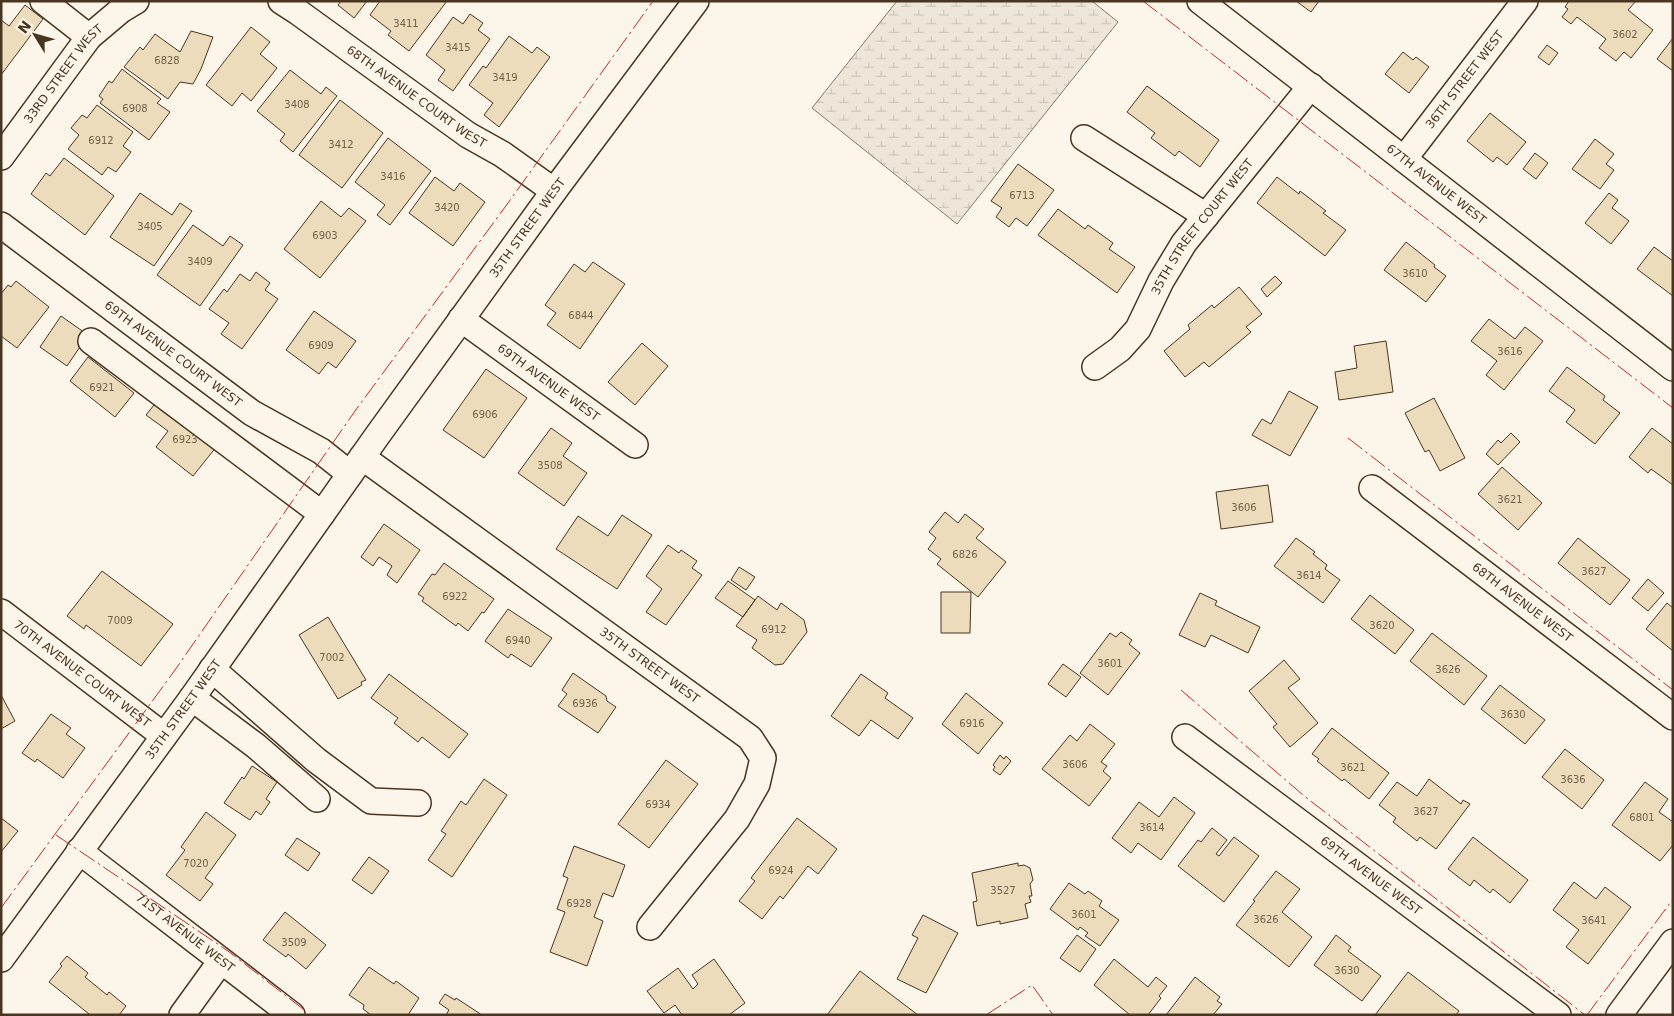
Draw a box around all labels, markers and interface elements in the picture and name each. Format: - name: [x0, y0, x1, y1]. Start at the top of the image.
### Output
- north arrow: [10, 10, 60, 60]
- text: N: [15, 18, 35, 37]
- house number: 3411: [393, 18, 419, 29]
- street label: 33RD STREET WEST: [21, 21, 106, 126]
- street label: 36TH STREET WEST: [1423, 27, 1507, 131]
- house number: 3602: [1612, 29, 1638, 40]
- house number: 3415: [445, 42, 471, 53]
- street label: 68TH AVENUE COURT WEST: [344, 43, 489, 151]
- house number: 6828: [154, 55, 180, 66]
- house number: 3419: [492, 72, 518, 83]
- house number: 3408: [284, 99, 310, 110]
- house number: 6908: [122, 103, 148, 114]
- house number: 6912: [88, 135, 114, 146]
- house number: 3412: [328, 139, 354, 150]
- street label: 67TH AVENUE WEST: [1384, 141, 1489, 228]
- street label: 35TH STREET COURT WEST: [1148, 156, 1257, 297]
- house number: 3416: [380, 171, 406, 182]
- street label: 35TH STREET WEST: [487, 175, 569, 280]
- house number: 6713: [1009, 190, 1035, 201]
- house number: 3420: [434, 202, 460, 213]
- house number: 3405: [137, 221, 163, 232]
- house number: 6903: [312, 230, 338, 241]
- house number: 3409: [187, 256, 213, 267]
- house number: 3610: [1402, 268, 1428, 279]
- street label: 69TH AVENUE COURT WEST: [102, 298, 245, 410]
- house number: 6844: [568, 310, 594, 321]
- house number: 6909: [308, 340, 334, 351]
- street label: 69TH AVENUE WEST: [495, 341, 603, 424]
- house number: 3616: [1497, 346, 1523, 357]
- house number: 6921: [89, 382, 115, 393]
- house number: 6906: [472, 409, 498, 420]
- house number: 6923: [172, 434, 198, 445]
- house number: 3508: [537, 460, 563, 471]
- house number: 3621: [1497, 494, 1523, 505]
- house number: 3606: [1231, 502, 1257, 513]
- house number: 6826: [952, 549, 978, 560]
- street label: 68TH AVENUE WEST: [1469, 560, 1576, 645]
- house number: 3627: [1581, 566, 1607, 577]
- house number: 3614: [1296, 570, 1322, 581]
- house number: 6922: [442, 591, 468, 602]
- house number: 7009: [107, 615, 133, 626]
- street label: 70TH AVENUE COURT WEST: [11, 617, 154, 730]
- house number: 3620: [1369, 620, 1395, 631]
- street label: 35TH STREET WEST: [597, 624, 703, 706]
- house number: 6912: [761, 624, 787, 635]
- house number: 6940: [505, 635, 531, 646]
- house number: 7002: [319, 652, 345, 663]
- street label: 35TH STREET WEST: [143, 656, 224, 762]
- house number: 3601: [1097, 658, 1123, 669]
- house number: 3626: [1435, 664, 1461, 675]
- house number: 6936: [572, 698, 598, 709]
- house number: 3630: [1500, 709, 1526, 720]
- house number: 6916: [959, 718, 985, 729]
- house number: 3606: [1062, 759, 1088, 770]
- house number: 3621: [1340, 762, 1366, 773]
- house number: 3636: [1560, 774, 1586, 785]
- house number: 6934: [645, 799, 671, 810]
- house number: 3627: [1413, 806, 1439, 817]
- house number: 6801: [1629, 812, 1655, 823]
- house number: 3614: [1139, 822, 1165, 833]
- street label: 69TH AVENUE WEST: [1318, 833, 1425, 918]
- house number: 7020: [183, 858, 209, 869]
- house number: 6924: [768, 865, 794, 876]
- house number: 3527: [990, 885, 1016, 896]
- street label: 71ST AVENUE WEST: [133, 890, 238, 976]
- house number: 6928: [566, 898, 592, 909]
- house number: 3601: [1071, 909, 1097, 920]
- house number: 3626: [1253, 914, 1279, 925]
- house number: 3641: [1581, 915, 1607, 926]
- house number: 3509: [281, 937, 307, 948]
- house number: 3630: [1334, 965, 1360, 976]

